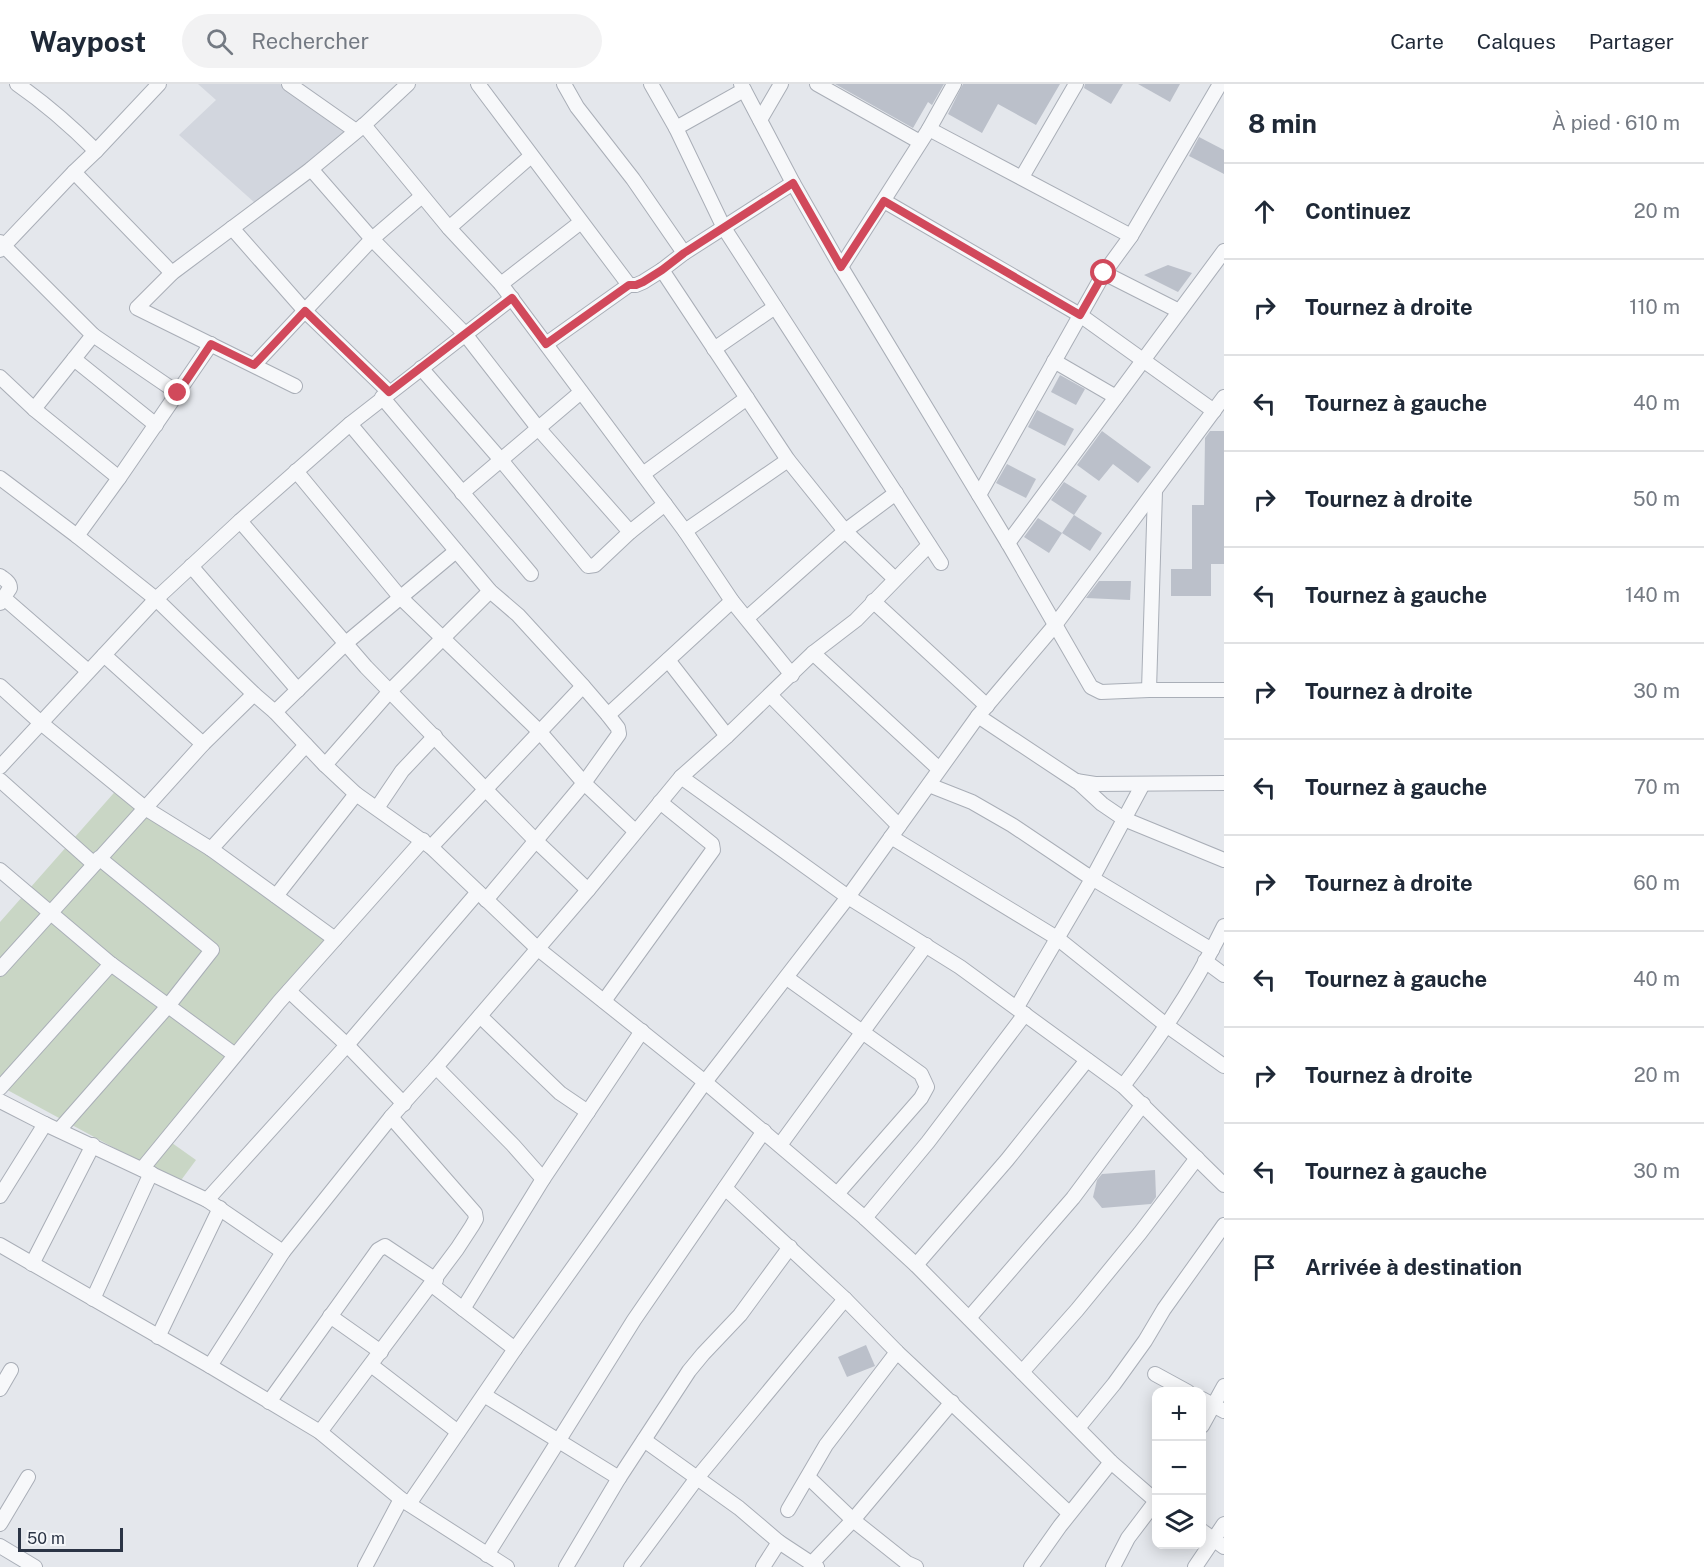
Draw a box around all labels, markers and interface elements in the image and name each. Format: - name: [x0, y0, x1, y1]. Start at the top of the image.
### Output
- search box: [182, 14, 602, 68]
- text: Waypost: [30, 25, 146, 58]
- icon: search: [203, 25, 236, 58]
- text: Rechercher: [251, 28, 369, 54]
- text: Carte: [1390, 29, 1444, 54]
- text: Calques: [1477, 29, 1556, 54]
- text: Partager: [1589, 29, 1674, 54]
- text: 8 min: [1248, 108, 1317, 139]
- text: À pied · 610 m: [1552, 111, 1680, 135]
- icon: ahead: [1248, 195, 1281, 228]
- text: Continuez: [1305, 198, 1411, 224]
- text: 20 m: [1634, 199, 1680, 223]
- route start: [1090, 259, 1116, 285]
- icon: right: [1248, 291, 1281, 324]
- text: Tournez à droite: [1305, 294, 1473, 320]
- text: 110 m: [1629, 295, 1680, 319]
- route end: [164, 379, 190, 405]
- icon: left: [1248, 387, 1281, 420]
- text: Tournez à gauche: [1305, 390, 1487, 416]
- text: 40 m: [1633, 391, 1680, 415]
- icon: right: [1248, 483, 1281, 516]
- text: Tournez à droite: [1305, 486, 1473, 512]
- text: 50 m: [1633, 487, 1680, 511]
- icon: left: [1248, 579, 1281, 612]
- text: Tournez à gauche: [1305, 582, 1487, 608]
- text: 140 m: [1625, 583, 1680, 607]
- icon: right: [1248, 675, 1281, 708]
- text: Tournez à droite: [1305, 678, 1473, 704]
- text: 30 m: [1633, 679, 1680, 703]
- icon: left: [1248, 771, 1281, 804]
- text: Tournez à gauche: [1305, 774, 1487, 800]
- text: 70 m: [1634, 775, 1680, 799]
- icon: right: [1248, 867, 1281, 900]
- text: Tournez à droite: [1305, 870, 1473, 896]
- text: 60 m: [1633, 871, 1680, 895]
- icon: left: [1248, 963, 1281, 996]
- text: Tournez à gauche: [1305, 966, 1487, 992]
- text: 40 m: [1633, 967, 1680, 991]
- icon: right: [1248, 1059, 1281, 1092]
- text: Tournez à droite: [1305, 1062, 1473, 1088]
- text: 20 m: [1634, 1063, 1680, 1087]
- icon: left: [1248, 1155, 1281, 1188]
- text: Tournez à gauche: [1305, 1158, 1487, 1184]
- text: 30 m: [1633, 1159, 1680, 1183]
- icon: arrive: [1248, 1251, 1281, 1284]
- text: Arrivée à destination: [1305, 1254, 1522, 1280]
- map controls: [1152, 1387, 1206, 1549]
- button: +: [1152, 1387, 1206, 1441]
- button: −: [1152, 1441, 1206, 1495]
- button: layers: [1152, 1495, 1206, 1549]
- scale bar: [18, 1525, 123, 1552]
- text: 50 m: [27, 1529, 65, 1548]

